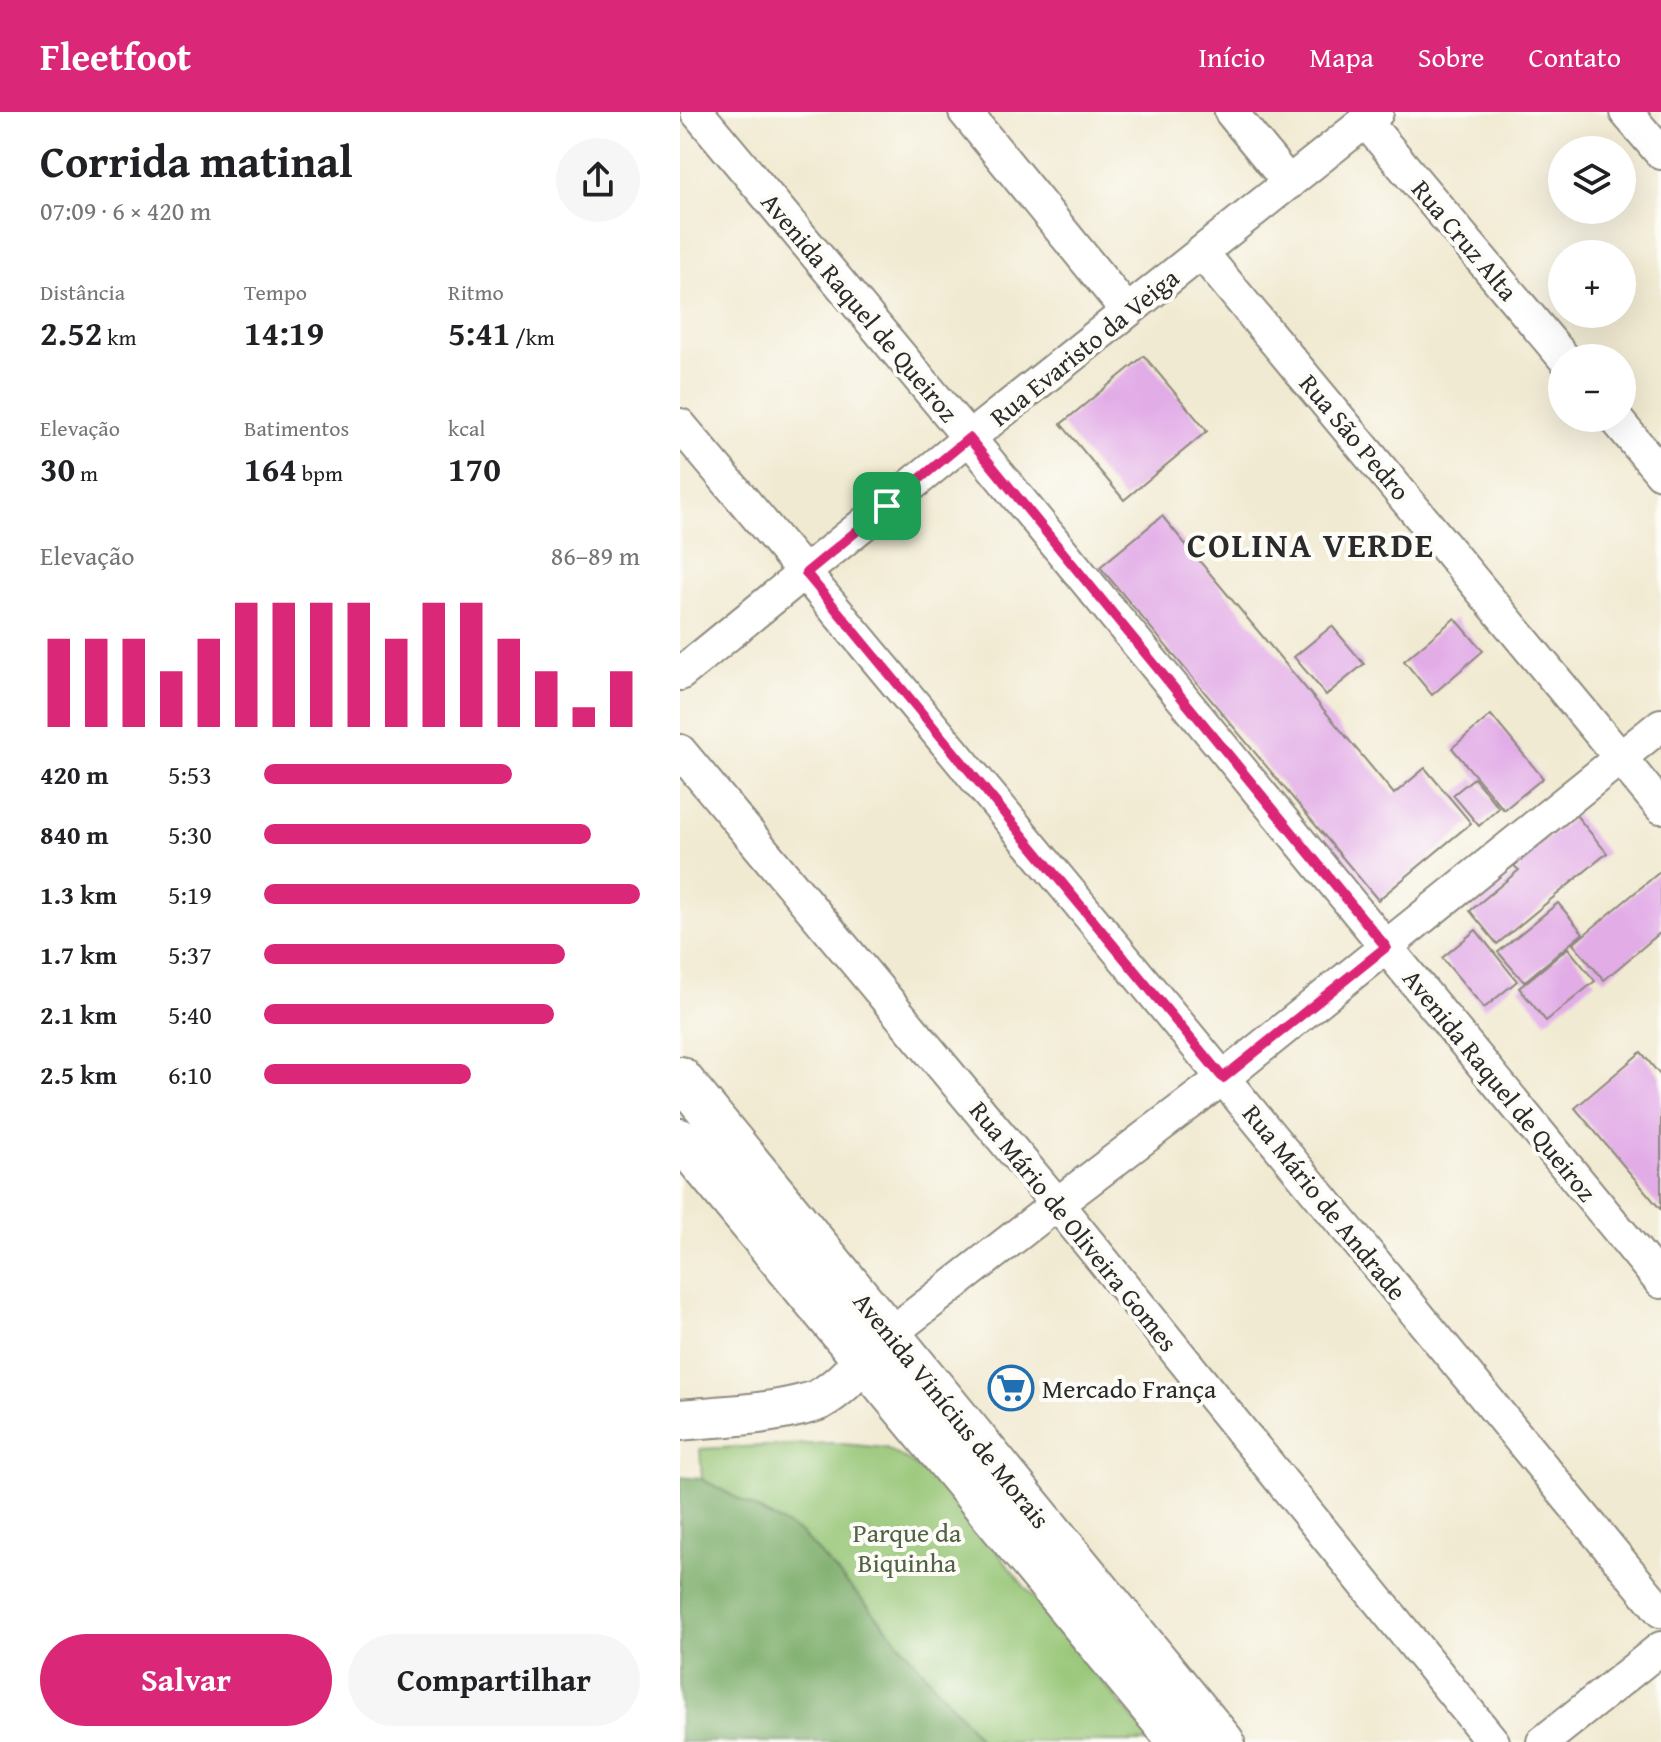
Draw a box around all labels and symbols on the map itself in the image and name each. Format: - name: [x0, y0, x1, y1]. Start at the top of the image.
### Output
- street label: Rua Cruz Alta: [1403, 171, 1528, 310]
- street label: Avenida Raquel de Queiroz: [752, 184, 968, 430]
- street label: Rua Evaristo da Veiga: [981, 258, 1188, 436]
- street label: Rua São Pedro: [1290, 365, 1420, 509]
- pin: [853, 472, 921, 540]
- district label: COLINA VERDE: [1187, 520, 1435, 569]
- street label: Avenida Raquel de Queiroz: [1394, 960, 1606, 1210]
- street label: Rua Mário de Oliveira Gomes: [961, 1092, 1187, 1360]
- street label: Rua Mário de Andrade: [1234, 1095, 1416, 1309]
- street label: Avenida Vinícius de Morais: [844, 1283, 1060, 1537]
- supermarket icon: Mercado França: [987, 1364, 1035, 1412]
- place label: Mercado França: [1042, 1369, 1217, 1408]
- park label: Parque da Biquinha: [853, 1513, 962, 1582]

